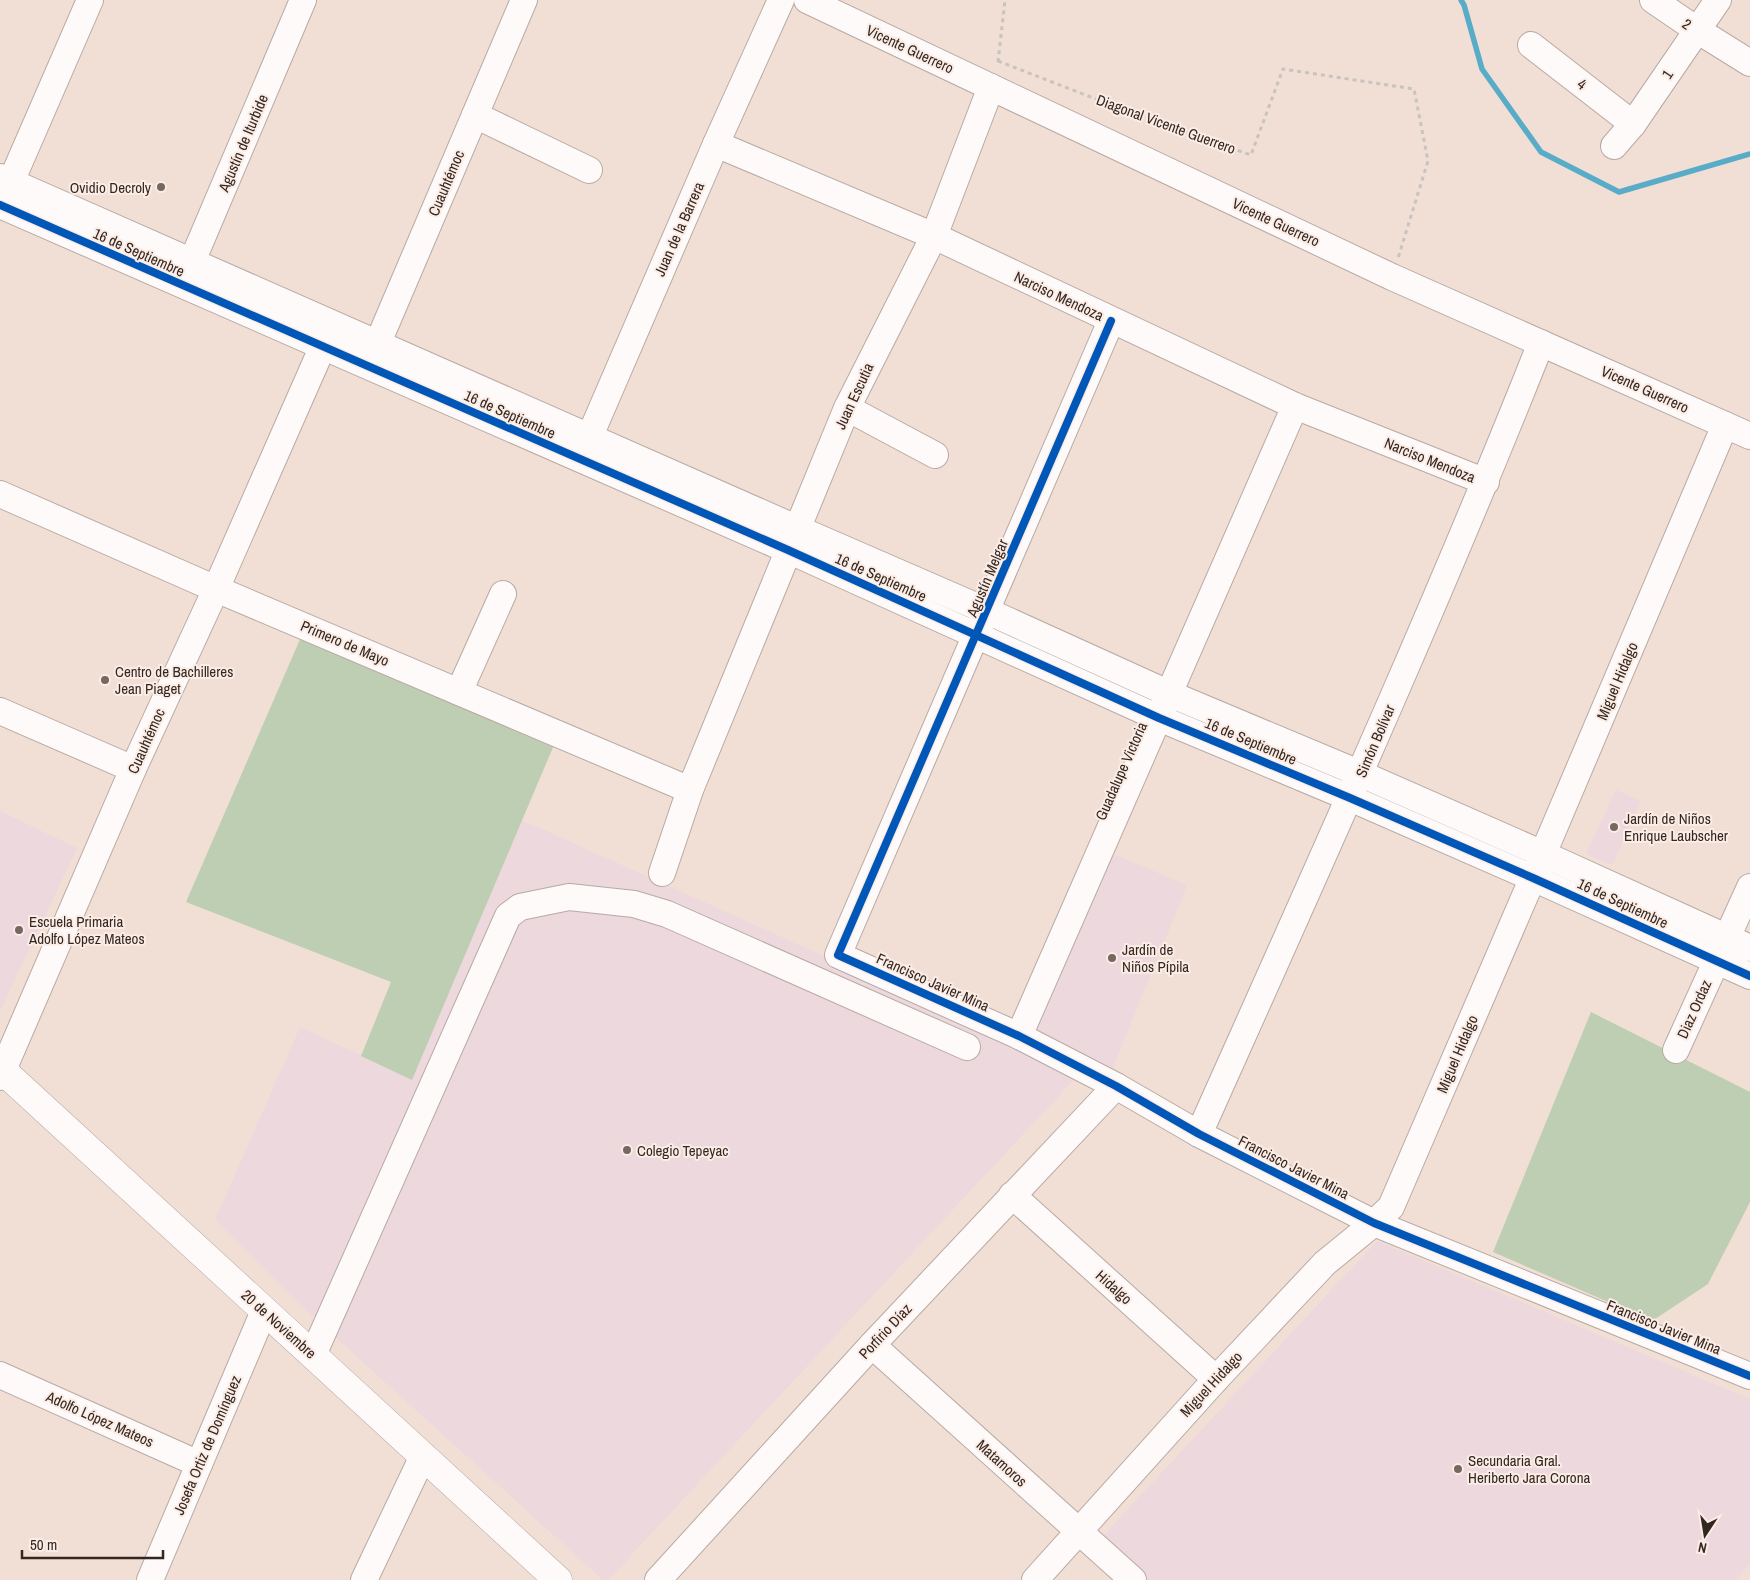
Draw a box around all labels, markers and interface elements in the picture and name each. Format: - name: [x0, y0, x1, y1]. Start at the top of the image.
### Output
- street label: 2: [1678, 13, 1696, 35]
- street label: Vicente Guerrero: [863, 20, 957, 78]
- street label: 1: [1656, 65, 1678, 83]
- street label: 4: [1573, 74, 1591, 94]
- street label: Diagonal Vicente Guerrero: [1093, 89, 1239, 159]
- street label: Agustín de Iturbide: [213, 91, 273, 196]
- street label: Cuauhtémoc: [423, 147, 469, 219]
- place label: Ovidio Decroly: [70, 177, 152, 198]
- street label: Juan de la Barrera: [649, 178, 709, 279]
- marker: Ovidio Decroly: [155, 181, 167, 193]
- street label: Vicente Guerrero: [1229, 193, 1323, 251]
- street label: 16 de Septiembre: [90, 223, 188, 282]
- street label: Narciso Mendoza: [1011, 266, 1107, 326]
- street label: Juan Escutia: [829, 359, 879, 433]
- street label: Vicente Guerrero: [1598, 360, 1692, 418]
- street label: 16 de Septiembre: [461, 385, 559, 444]
- street label: Narciso Mendoza: [1381, 432, 1479, 488]
- street label: Agustín Melgar: [961, 536, 1013, 621]
- street label: 16 de Septiembre: [832, 548, 930, 607]
- street label: Primero de Mayo: [297, 615, 393, 671]
- street label: Miguel Hidalgo: [1591, 639, 1643, 723]
- place label: Centro de Bachilleres Jean Piaget: [115, 661, 233, 699]
- marker: Centro de Bachilleres Jean Piaget: [99, 674, 111, 686]
- street label: Simón Bolívar: [1350, 701, 1400, 781]
- street label: Cuauhtémoc: [122, 705, 170, 777]
- street label: 16 de Septiembre: [1202, 712, 1300, 770]
- street label: Guadalupe Victoria: [1090, 718, 1152, 824]
- place label: Jardín de Niños Enrique Laubscher: [1624, 808, 1728, 846]
- marker: Jardín de Niños Enrique Laubscher: [1608, 821, 1620, 833]
- street label: 16 de Septiembre: [1574, 873, 1672, 933]
- place label: Escuela Primaria Adolfo López Mateos: [28, 911, 145, 949]
- marker: Escuela Primaria Adolfo López Mateos: [13, 924, 25, 936]
- place label: Jardín de Niños Pípila: [1122, 939, 1189, 977]
- street label: Francisco Javier Mina: [873, 948, 993, 1016]
- marker: Jardín de Niños Pípila: [1106, 952, 1118, 964]
- street label: Diaz Ordaz: [1672, 976, 1716, 1042]
- street label: Miguel Hidalgo: [1431, 1012, 1483, 1096]
- street label: Francisco Javier Mina: [1235, 1130, 1353, 1204]
- place label: Colegio Tepeyac: [637, 1140, 728, 1161]
- marker: Colegio Tepeyac: [621, 1144, 633, 1156]
- street label: Hidalgo: [1091, 1265, 1137, 1309]
- street label: 20 de Noviembre: [237, 1285, 321, 1363]
- street label: Francisco Javier Mina: [1604, 1294, 1724, 1360]
- street label: Porfirio Díaz: [854, 1299, 916, 1363]
- street label: Miguel Hidalgo: [1175, 1346, 1247, 1421]
- street label: Josefa Ortiz de Domínguez: [168, 1372, 246, 1518]
- street label: Adolfo López Mateos: [42, 1385, 157, 1452]
- street label: Matamoros: [972, 1435, 1032, 1491]
- place label: Secundaria Gral. Heriberto Jara Corona: [1468, 1450, 1591, 1488]
- marker: Secundaria Gral. Heriberto Jara Corona: [1452, 1463, 1464, 1475]
- north arrow: [1680, 1510, 1730, 1560]
- scale bar: [22, 1528, 164, 1560]
- text: 50 m: [30, 1534, 57, 1555]
- text: N: [1696, 1538, 1708, 1557]

